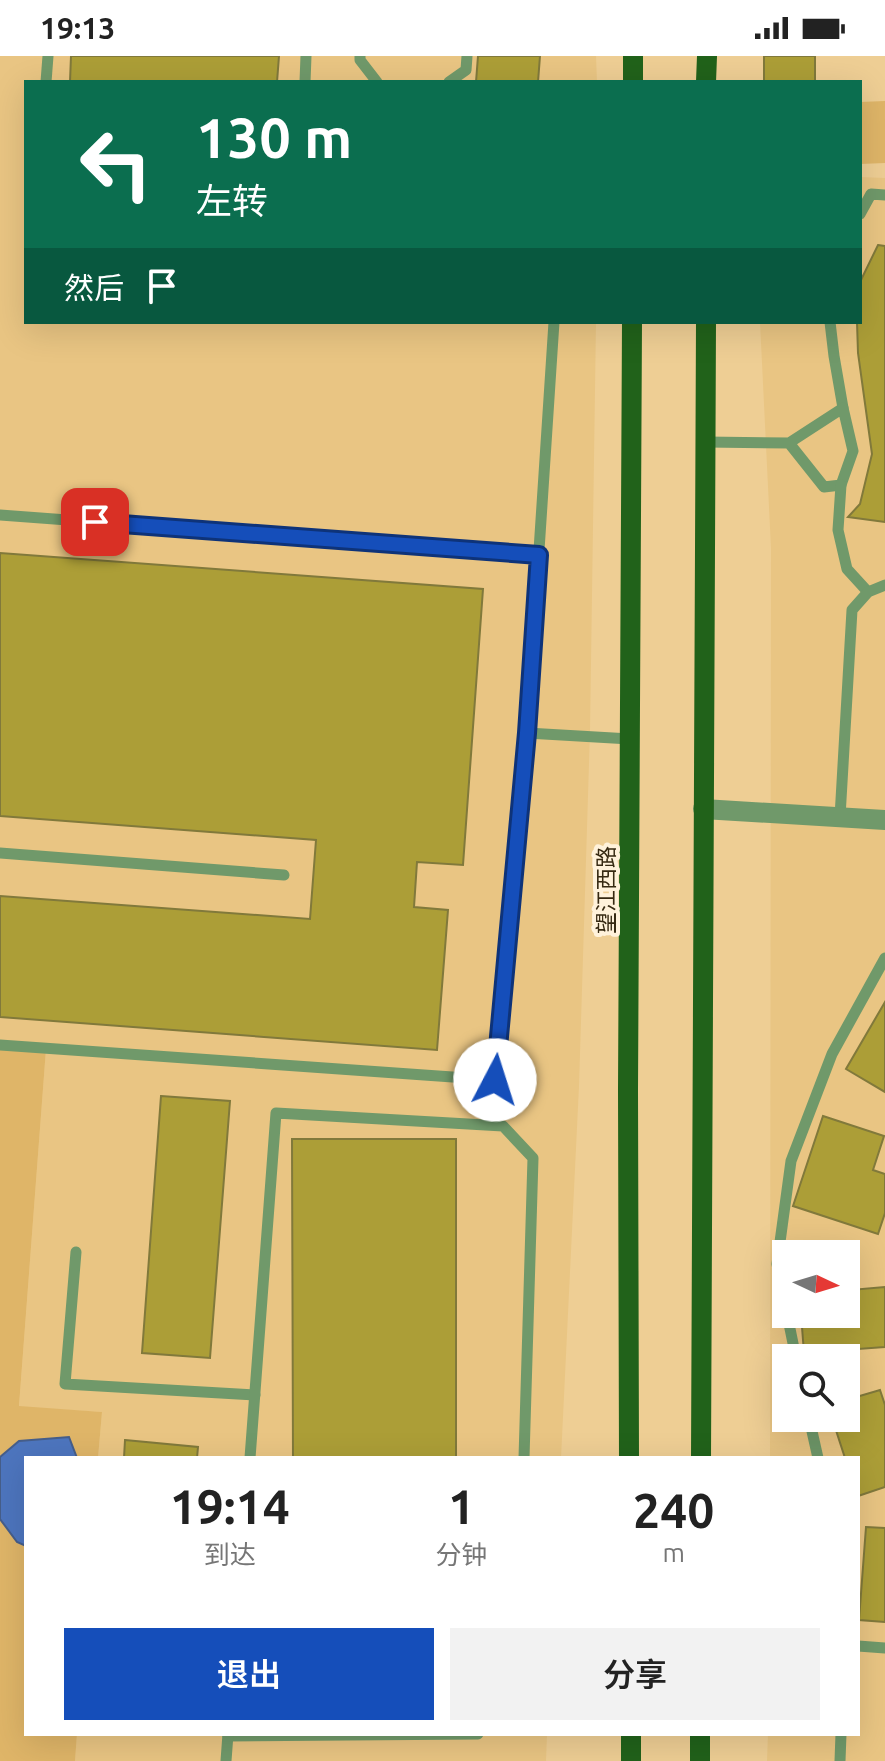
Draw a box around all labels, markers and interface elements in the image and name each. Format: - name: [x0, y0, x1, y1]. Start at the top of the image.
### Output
- text: 19:13: [40, 11, 115, 45]
- text: 130 m: [196, 106, 352, 169]
- icon: left: [64, 112, 168, 216]
- text: 左转: [196, 180, 268, 221]
- icon: arrive: [140, 264, 184, 308]
- text: 然后: [64, 271, 124, 305]
- pin: [61, 488, 129, 556]
- icon: arrive: [73, 500, 117, 544]
- street label: 望江西路: [593, 846, 618, 934]
- position arrow: [453, 1038, 537, 1122]
- north arrow: [772, 1240, 860, 1328]
- map controls: [772, 1240, 860, 1432]
- button: search: [772, 1344, 860, 1432]
- text: 19:14: [170, 1479, 290, 1533]
- text: 1: [448, 1479, 475, 1533]
- text: 240: [633, 1483, 714, 1537]
- text: m: [662, 1538, 685, 1567]
- text: 到达: [204, 1540, 256, 1569]
- text: 分钟: [435, 1540, 487, 1569]
- button: 退出: [64, 1628, 434, 1720]
- button: 分享: [450, 1628, 820, 1720]

